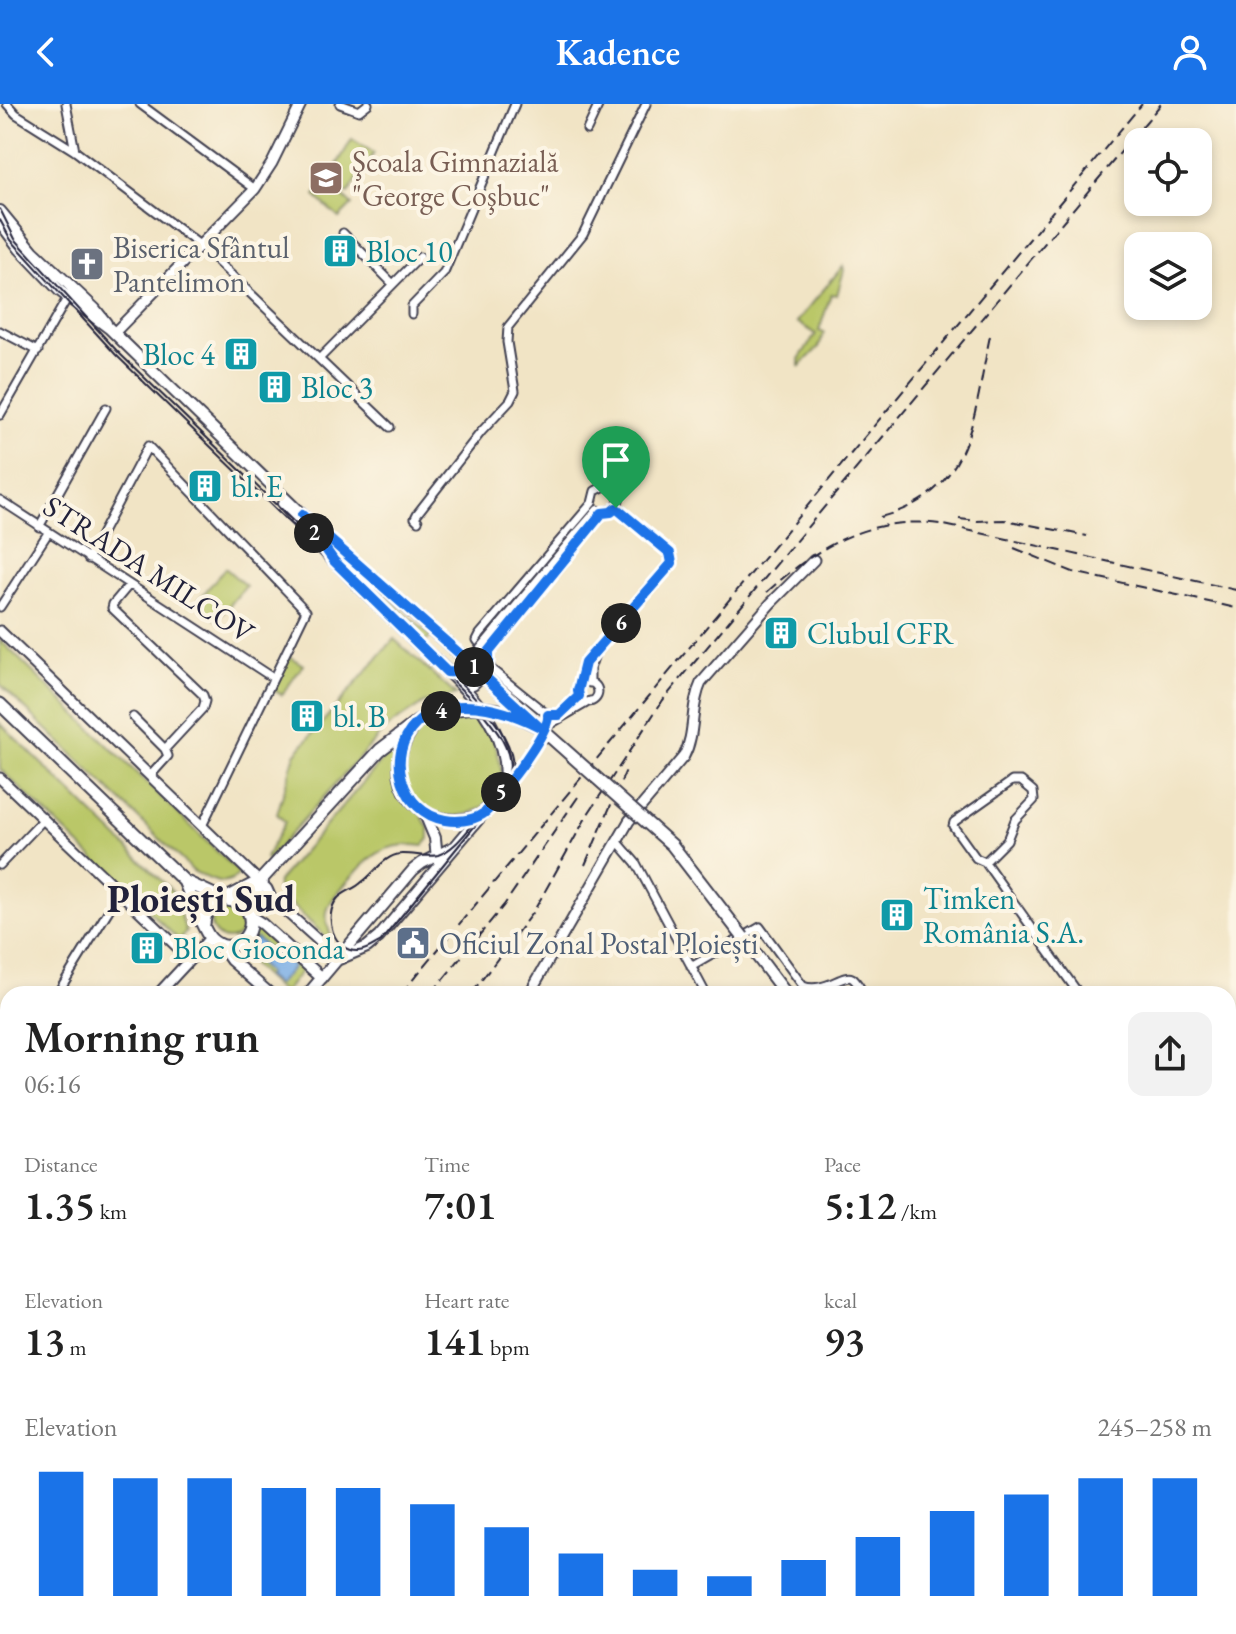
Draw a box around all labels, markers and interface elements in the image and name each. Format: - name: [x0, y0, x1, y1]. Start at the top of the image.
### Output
- text: Kadence: [556, 29, 680, 76]
- icon: back: [24, 30, 68, 74]
- icon: person: [1168, 30, 1212, 74]
- map controls: [1124, 128, 1212, 320]
- button: locate: [1124, 128, 1212, 216]
- place label: Şcoala Gimnazială "George Coşbuc": [352, 142, 559, 215]
- school or university icon: Şcoala Gimnazială "George Coşbuc": [307, 159, 345, 197]
- place label: Biserica Sfântul Pantelimon: [113, 228, 289, 301]
- building icon: Bloc 10: [321, 232, 359, 270]
- place label: Bloc 10: [366, 232, 453, 271]
- button: layers: [1124, 232, 1212, 320]
- church icon: Biserica Sfântul Pantelimon: [68, 245, 106, 283]
- place label: Bloc 4: [143, 335, 216, 374]
- building icon: Bloc 4: [222, 335, 260, 373]
- building icon: Bloc 3: [256, 368, 294, 406]
- place label: Bloc 3: [301, 368, 373, 407]
- pin: [582, 426, 650, 508]
- icon: arrive: [594, 438, 638, 482]
- building icon: bl. E: [186, 467, 224, 505]
- place label: bl. E: [231, 467, 283, 506]
- street label: STRADA MILCOV: [36, 486, 263, 652]
- pin: 2: [294, 513, 334, 553]
- text: 2: [308, 518, 320, 547]
- pin: 6: [601, 603, 641, 643]
- text: 6: [615, 608, 627, 637]
- building icon: Clubul CFR: [762, 614, 800, 652]
- place label: Clubul CFR: [807, 614, 954, 653]
- pin: 1: [454, 647, 494, 687]
- text: 1: [468, 652, 480, 681]
- pin: 4: [421, 691, 461, 731]
- text: 4: [435, 696, 447, 725]
- building icon: bl. B: [288, 697, 326, 735]
- place label: bl. B: [333, 697, 386, 736]
- pin: 5: [481, 772, 521, 812]
- text: 5: [495, 777, 507, 806]
- district label: Ploiești Sud: [107, 874, 295, 923]
- place label: Timken România S.A.: [923, 879, 1084, 952]
- building icon: Timken România S.A.: [878, 896, 916, 934]
- public building icon: Oficiul Zonal Postal Ploiești: [394, 924, 432, 962]
- place label: Oficiul Zonal Postal Ploiești: [439, 924, 758, 963]
- building icon: Bloc Gioconda: [128, 929, 166, 967]
- place label: Bloc Gioconda: [173, 929, 344, 968]
- text: Morning run: [24, 1008, 260, 1065]
- button: share: [1128, 1012, 1212, 1096]
- text: 06:16: [24, 1067, 80, 1101]
- text: Distance: [24, 1150, 97, 1179]
- text: Time: [424, 1150, 470, 1179]
- text: Pace: [824, 1150, 861, 1179]
- text: 1.35: [24, 1179, 95, 1231]
- text: 7:01: [424, 1179, 496, 1231]
- text: 5:12: [824, 1179, 896, 1231]
- text: km: [95, 1197, 127, 1226]
- text: /km: [896, 1197, 937, 1226]
- text: Elevation: [24, 1286, 103, 1315]
- text: Heart rate: [424, 1286, 509, 1315]
- text: kcal: [824, 1286, 857, 1315]
- text: 13: [24, 1315, 65, 1367]
- text: 141: [424, 1315, 486, 1367]
- text: 93: [824, 1315, 865, 1367]
- text: m: [65, 1333, 87, 1362]
- text: bpm: [486, 1333, 530, 1362]
- text: Elevation: [24, 1410, 118, 1444]
- text: 245–258 m: [1097, 1410, 1212, 1444]

